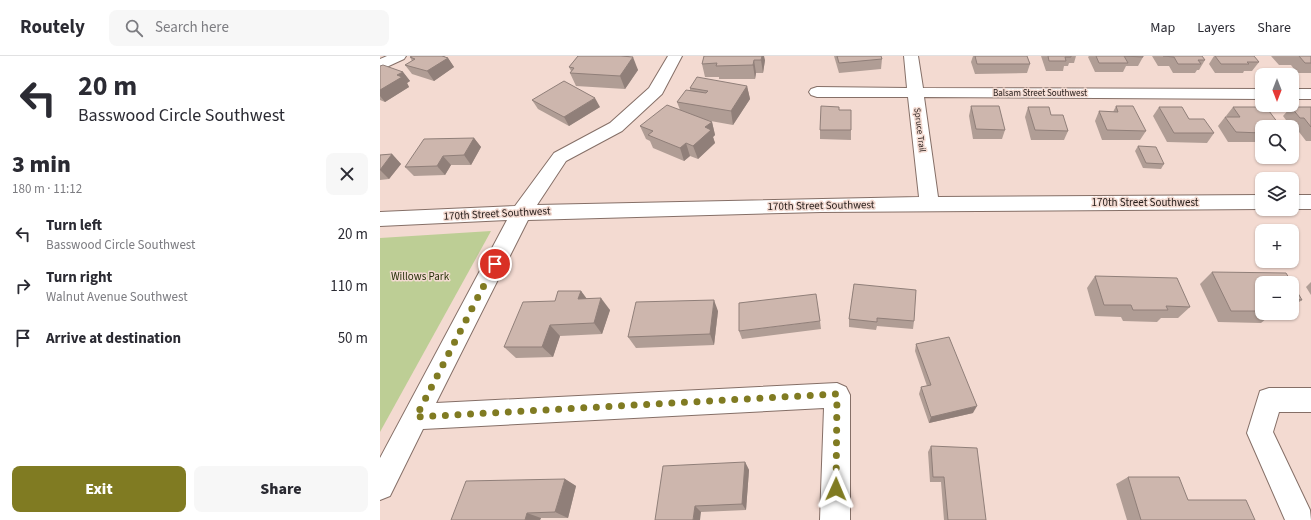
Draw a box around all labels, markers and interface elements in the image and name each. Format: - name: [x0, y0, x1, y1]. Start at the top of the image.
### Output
- search box: [109, 10, 389, 46]
- text: Routely: [20, 14, 85, 41]
- icon: search: [123, 17, 145, 39]
- text: Search here: [155, 17, 229, 38]
- text: Map: [1150, 18, 1175, 38]
- text: Layers: [1197, 18, 1235, 38]
- text: Share: [1257, 18, 1291, 38]
- text: 20 m: [78, 66, 137, 106]
- north arrow: [1255, 68, 1299, 112]
- map controls: [1255, 68, 1299, 320]
- icon: left: [12, 72, 64, 124]
- street label: Balsam Street Southwest: [993, 87, 1087, 100]
- text: Basswood Circle Southwest: [78, 103, 285, 128]
- street label: Spruce Trail: [910, 107, 929, 153]
- button: search: [1255, 120, 1299, 164]
- text: 3 min: [12, 147, 71, 182]
- button: close: [326, 153, 368, 195]
- button: layers: [1255, 172, 1299, 216]
- text: 180 m · 11:12: [12, 180, 82, 198]
- street label: 170th Street Southwest: [1091, 195, 1199, 210]
- street label: 170th Street Southwest: [767, 197, 875, 214]
- street label: 170th Street Southwest: [443, 203, 551, 224]
- text: Turn left: [46, 215, 102, 236]
- icon: left: [12, 223, 34, 245]
- text: 20 m: [338, 224, 368, 245]
- button: +: [1255, 224, 1299, 268]
- text: Basswood Circle Southwest: [46, 236, 195, 254]
- pin: [478, 247, 512, 281]
- icon: arrive: [484, 253, 506, 275]
- text: Turn right: [46, 267, 112, 288]
- park label: Willows Park: [391, 269, 450, 284]
- icon: right: [12, 275, 34, 297]
- text: 110 m: [330, 276, 368, 297]
- button: −: [1255, 276, 1299, 320]
- text: Walnut Avenue Southwest: [46, 288, 188, 306]
- icon: arrive: [12, 327, 34, 349]
- text: Arrive at destination: [46, 328, 181, 349]
- text: 50 m: [338, 328, 368, 349]
- button: Exit: [12, 466, 186, 512]
- button: Share: [194, 466, 368, 512]
- position arrow: [815, 468, 857, 510]

